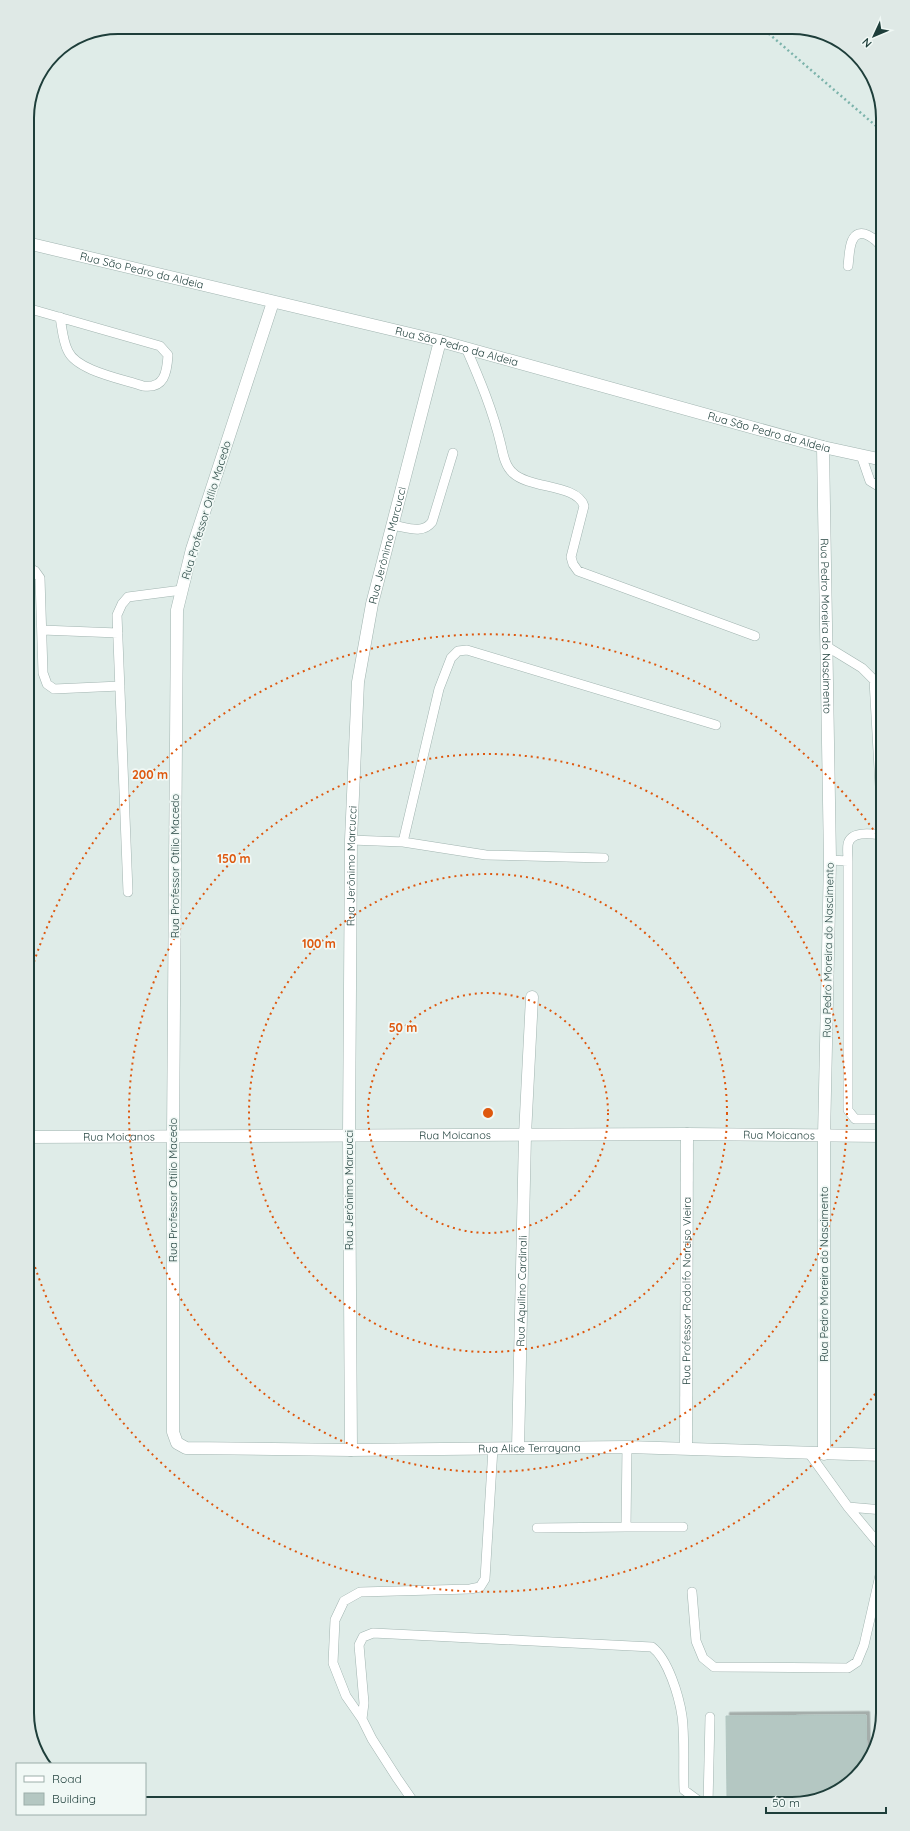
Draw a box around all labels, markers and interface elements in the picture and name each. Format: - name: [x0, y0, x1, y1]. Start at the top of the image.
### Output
- north arrow: [854, 16, 894, 56]
- text: N: [859, 35, 875, 51]
- street label: Rua São Pedro da Aldeia: [79, 249, 205, 292]
- street label: Rua São Pedro da Aldeia: [394, 324, 520, 369]
- street label: Rua São Pedro da Aldeia: [706, 408, 832, 455]
- street label: Rua Professor Otílio Macedo: [178, 439, 234, 581]
- street label: Rua Jerônimo Marcucci: [365, 485, 409, 605]
- street label: Rua Pedro Moreira do Nascimento: [818, 538, 835, 714]
- text: 200 m: [132, 767, 168, 782]
- street label: Rua Professor Otílio Macedo: [168, 793, 182, 938]
- street label: Rua Jerônimo Marcucci: [343, 805, 360, 926]
- text: 150 m: [217, 851, 251, 866]
- street label: Rua Pedro Moreira do Nascimento: [819, 862, 837, 1038]
- text: 100 m: [302, 936, 336, 951]
- text: 50 m: [389, 1020, 417, 1035]
- centre of rings: [481, 1106, 495, 1120]
- street label: Rua Professor Otílio Macedo: [166, 1117, 180, 1262]
- street label: Rua Moicanos: [419, 1128, 491, 1142]
- street label: Rua Moicanos: [743, 1128, 815, 1142]
- street label: Rua Moicanos: [83, 1129, 155, 1144]
- street label: Rua Jerônimo Marcucci: [342, 1130, 356, 1250]
- street label: Rua Pedro Moreira do Nascimento: [817, 1186, 831, 1362]
- street label: Rua Professor Rodolfo Narciso Vieira: [679, 1197, 694, 1385]
- street label: Rua Aquilino Cardinali: [513, 1235, 530, 1347]
- street label: Rua Alice Terrayana: [478, 1441, 581, 1456]
- legend: [16, 1763, 146, 1815]
- text: Road: [52, 1771, 82, 1786]
- scale bar: [766, 1789, 886, 1815]
- text: Building: [52, 1791, 96, 1806]
- text: 50 m: [772, 1795, 800, 1810]

